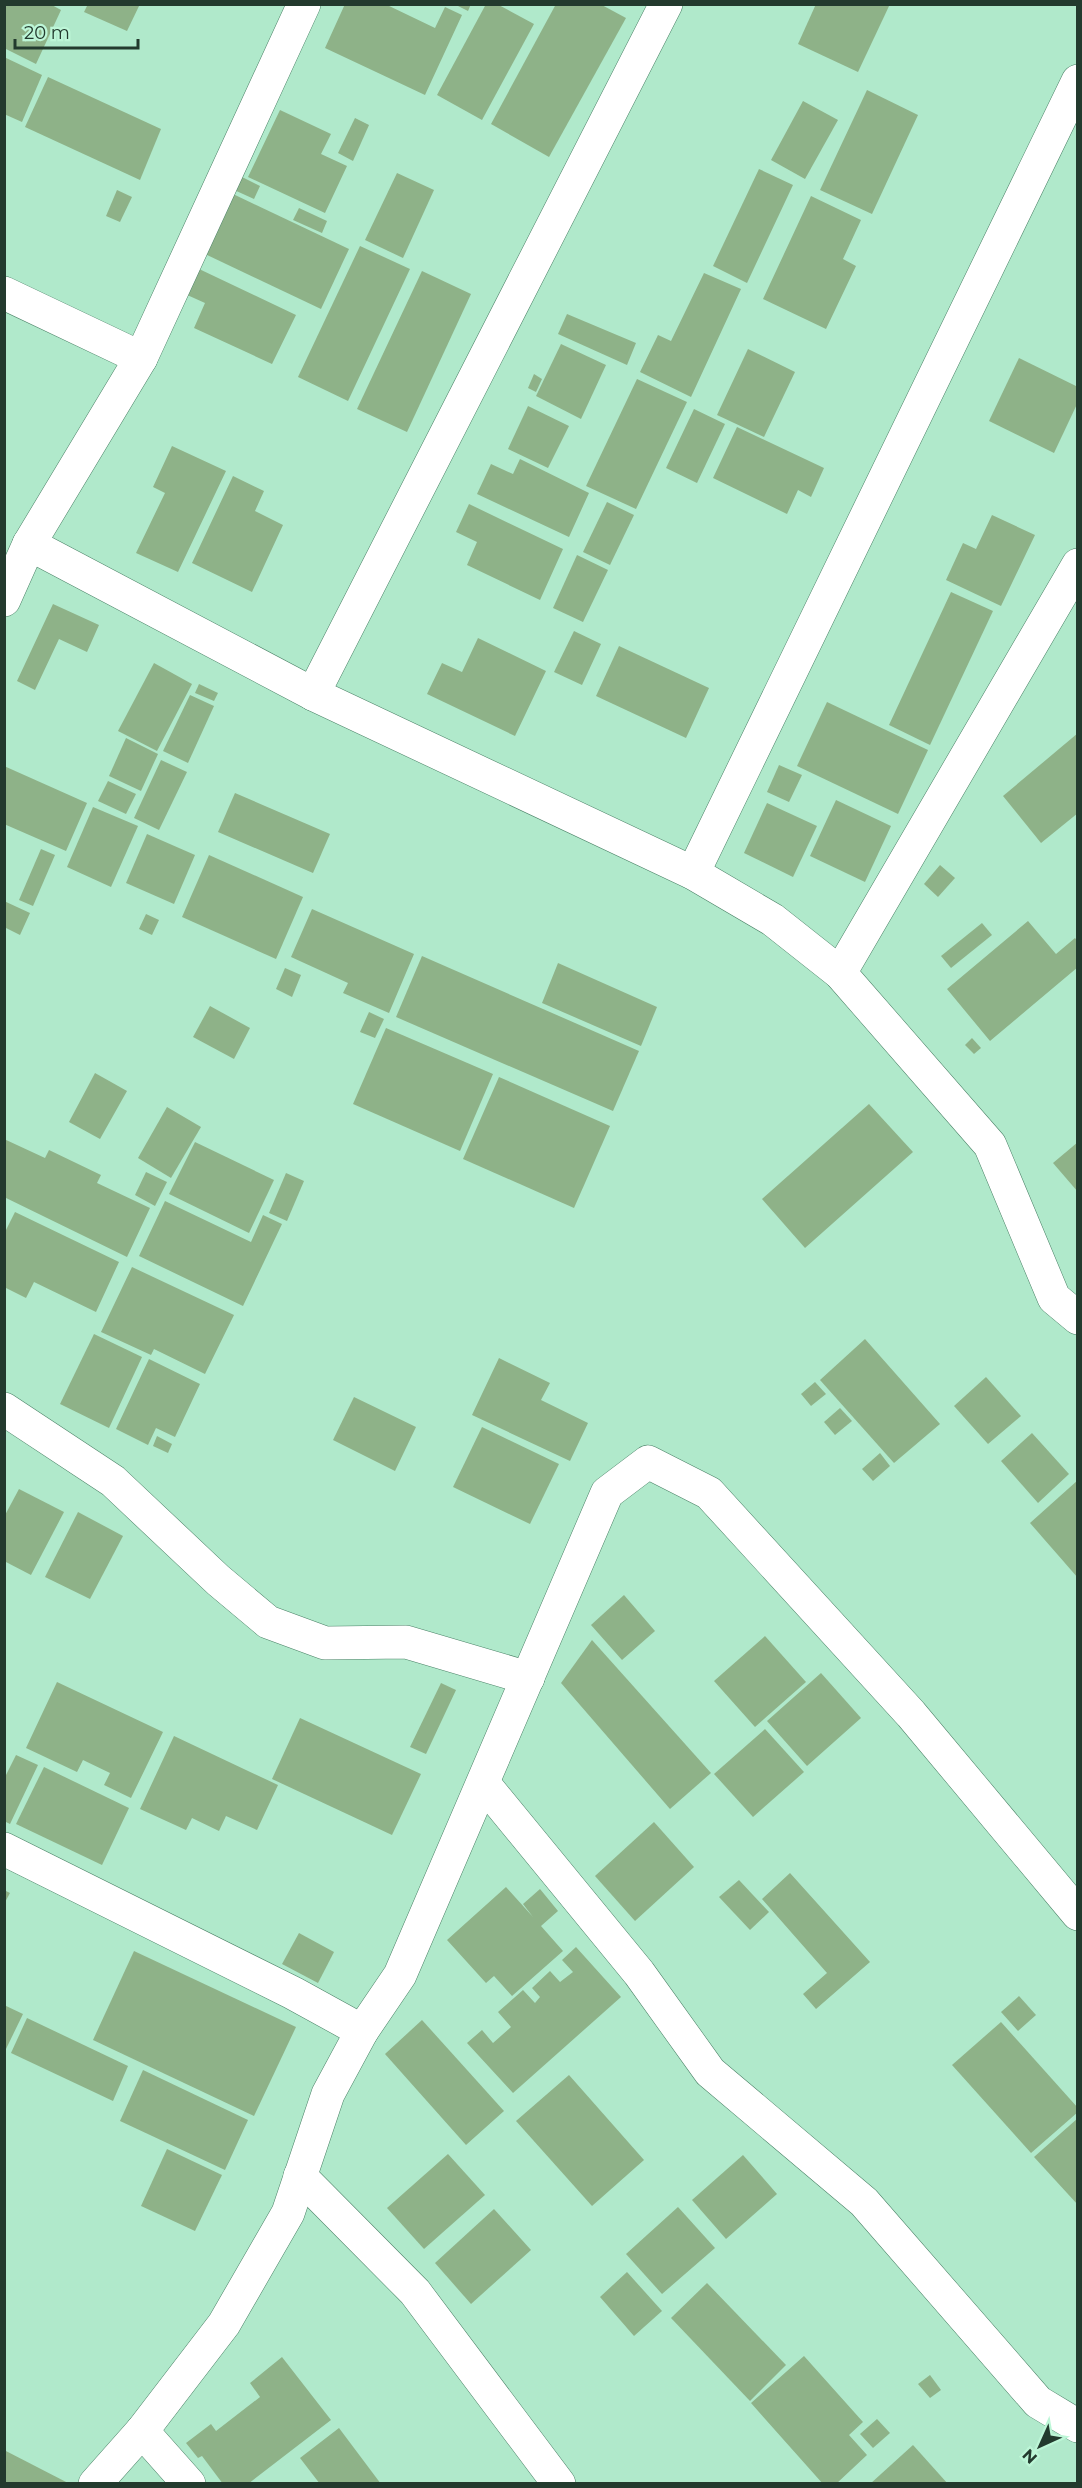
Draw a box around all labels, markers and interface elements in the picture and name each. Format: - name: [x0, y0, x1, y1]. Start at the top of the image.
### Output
- scale bar: [15, 12, 138, 50]
- text: 20 m: [24, 22, 70, 44]
- north arrow: [1010, 2416, 1070, 2476]
- text: N: [1018, 2445, 1041, 2468]

